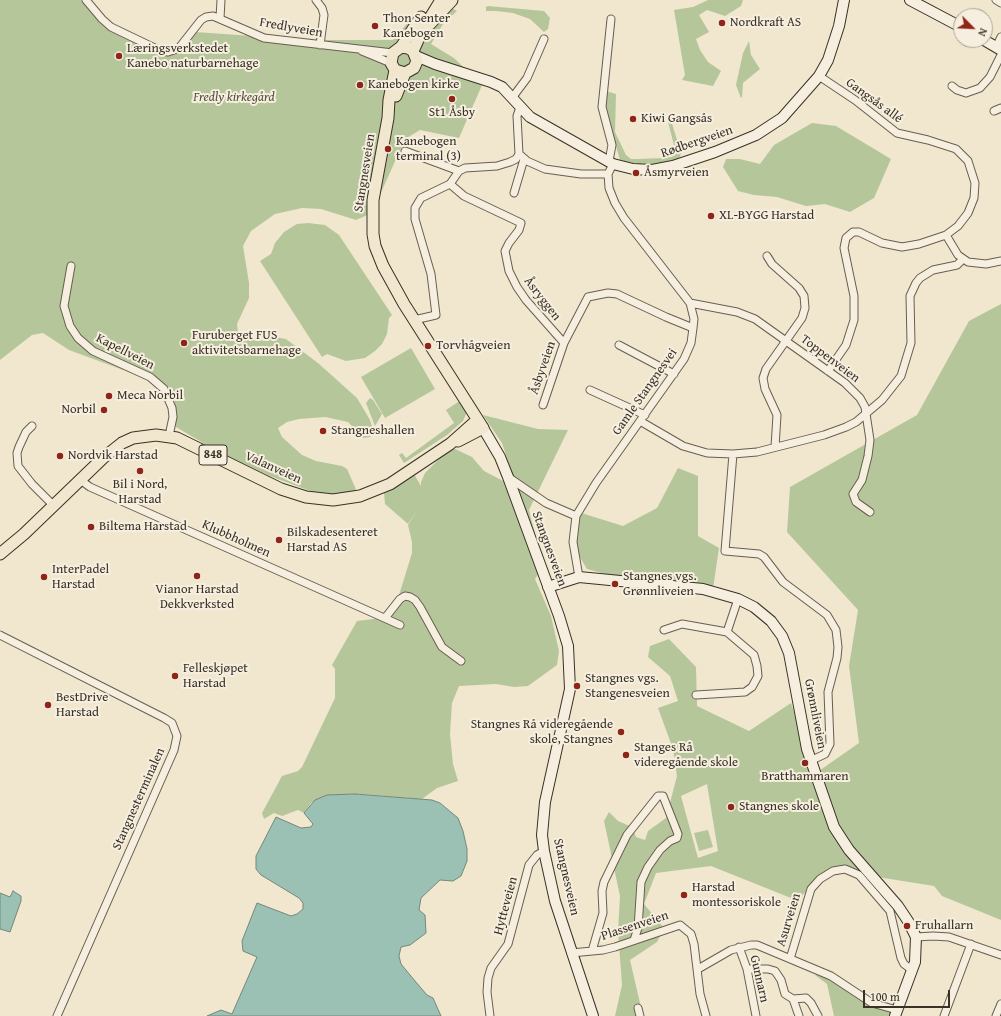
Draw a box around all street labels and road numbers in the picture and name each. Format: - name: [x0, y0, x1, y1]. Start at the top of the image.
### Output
- street label: Fredlyveien: [258, 15, 324, 41]
- street label: Gangsås allé: [843, 75, 905, 127]
- street label: Rødbergveien: [659, 122, 735, 162]
- street label: Stangnesveien: [351, 133, 379, 213]
- street label: Åsryggen: [520, 274, 564, 324]
- street label: Kapellveien: [93, 331, 157, 373]
- street label: Toppenveien: [797, 332, 863, 386]
- street label: Åsbyveien: [527, 339, 559, 397]
- street label: Gamle Stangnesvei: [609, 346, 681, 438]
- road number: 848: [199, 445, 227, 465]
- street label: Valanveien: [242, 449, 304, 487]
- street label: Stangnesveien: [528, 509, 570, 589]
- street label: Klubbholmen: [199, 517, 273, 561]
- street label: Grønnliveien: [801, 678, 829, 750]
- street label: Stangnesterminalen: [109, 745, 169, 853]
- street label: Stangnesveien: [550, 837, 582, 917]
- street label: Hytteveien: [491, 875, 521, 937]
- street label: Asurveien: [774, 892, 804, 948]
- street label: Plassenveien: [599, 908, 671, 944]
- street label: Gunnarn: [746, 954, 772, 1004]

